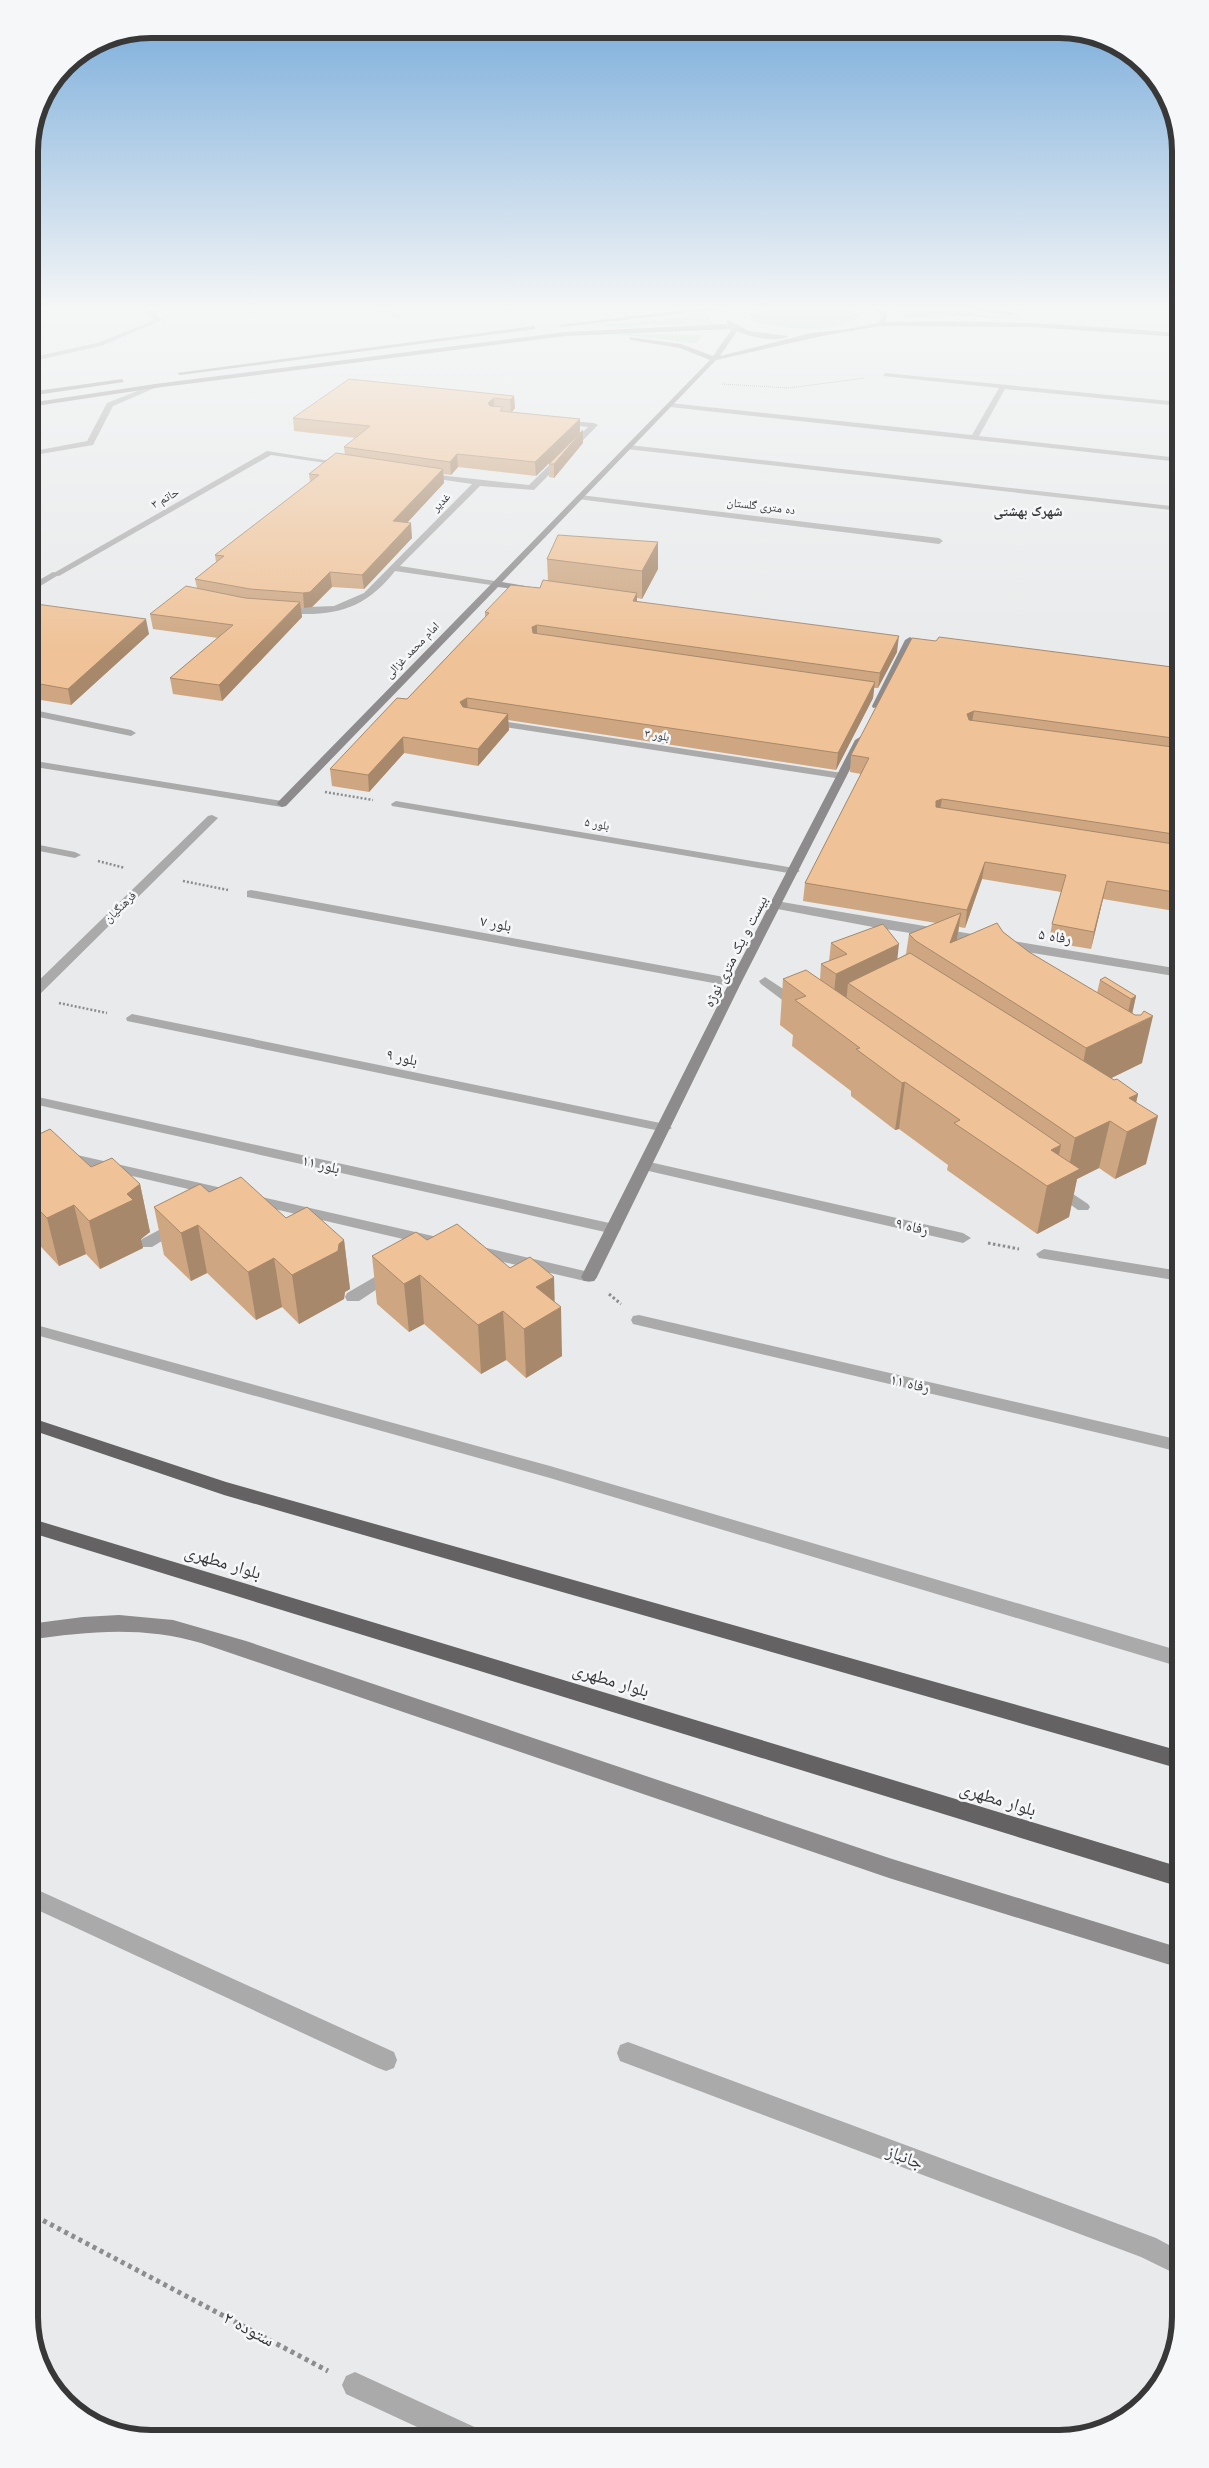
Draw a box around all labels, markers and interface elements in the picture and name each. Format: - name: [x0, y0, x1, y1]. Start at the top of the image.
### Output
- street label: حاتم ۳: [149, 484, 182, 512]
- street label: غدیر: [428, 490, 453, 515]
- street label: ده متری گلستان: [726, 495, 796, 517]
- district label: شهرک بهشتی: [993, 503, 1063, 520]
- street label: امام محمد غزالی: [382, 619, 443, 682]
- street label: بلور ۳: [643, 726, 671, 744]
- street label: بلور ۵: [583, 815, 611, 833]
- street label: فرهنگیان: [101, 888, 139, 926]
- street label: بیست و یک متری نوژه: [700, 892, 772, 1010]
- street label: بلور ۷: [479, 912, 513, 935]
- street label: رفاه ۵: [1037, 925, 1073, 948]
- street label: بلور ۹: [385, 1045, 419, 1070]
- street label: بلور ۱۱: [300, 1151, 342, 1178]
- street label: رفاه ۹: [894, 1214, 930, 1239]
- street label: رفاه ۱۱: [889, 1370, 931, 1397]
- street label: بلوار مطهری: [182, 1541, 264, 1584]
- street label: بلوار مطهری: [570, 1659, 652, 1702]
- street label: بلوار مطهری: [957, 1778, 1039, 1821]
- street label: جانباز: [883, 2141, 926, 2174]
- street label: ستوده ۲: [220, 2307, 278, 2351]

